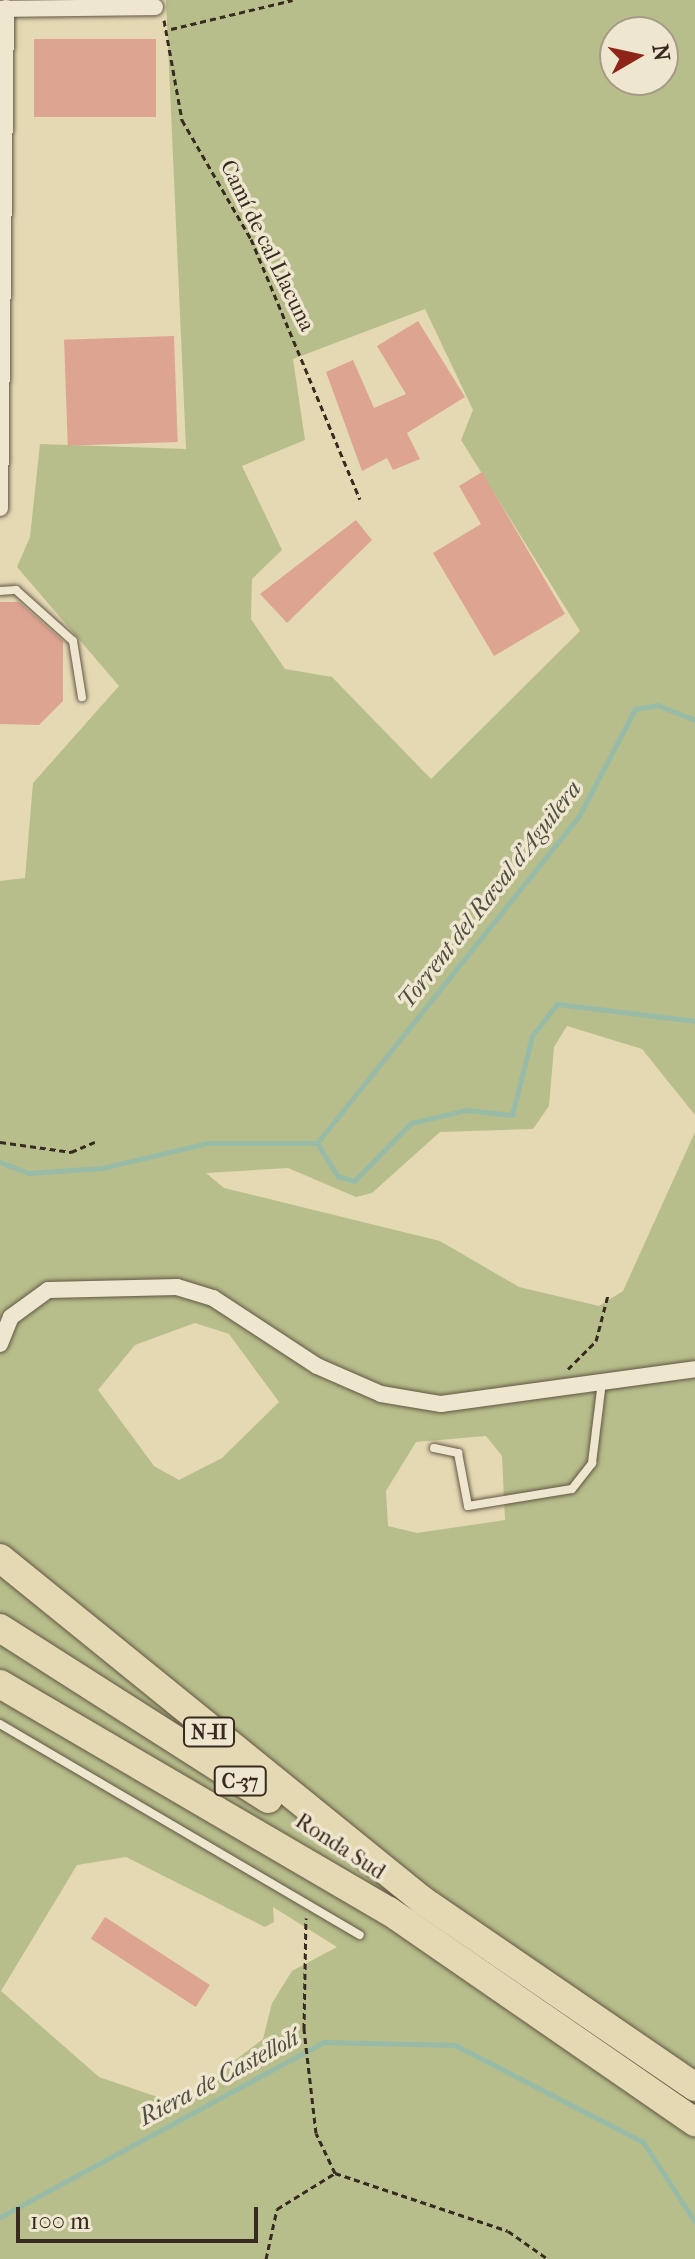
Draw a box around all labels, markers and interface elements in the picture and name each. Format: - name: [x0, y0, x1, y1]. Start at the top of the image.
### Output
- north arrow: [599, 16, 679, 96]
- text: N: [647, 42, 675, 63]
- street label: Camí de cal Llacuna: [214, 156, 320, 336]
- water label: Torrent del Raval d'Aguilera: [392, 775, 588, 1015]
- road number: N-II: [183, 1716, 235, 1748]
- road number: C-37: [212, 1765, 268, 1797]
- street label: Ronda Sud: [290, 1808, 390, 1886]
- water label: Riera de Castellolí: [134, 2024, 304, 2132]
- scale bar: [20, 2191, 262, 2241]
- text: 100 m: [30, 2207, 90, 2235]

